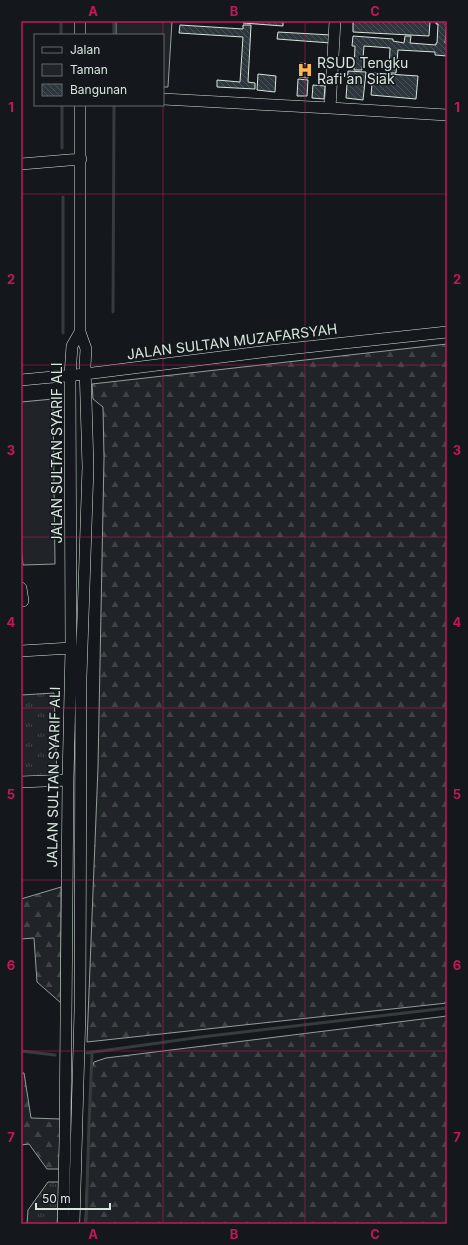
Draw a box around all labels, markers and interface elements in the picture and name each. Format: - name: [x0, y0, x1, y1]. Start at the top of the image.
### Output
- text: A: [88, 3, 98, 19]
- text: B: [230, 3, 239, 19]
- text: C: [370, 3, 380, 19]
- legend: [34, 34, 164, 106]
- text: Jalan: [70, 42, 100, 57]
- place label: RSUD Tengku Rafi'an Siak: [317, 54, 408, 87]
- hospital icon: RSUD Tengku Rafi'an Siak: [296, 61, 314, 79]
- text: Taman: [70, 62, 108, 77]
- text: Bangunan: [70, 82, 127, 97]
- text: 1: [8, 99, 14, 115]
- text: 1: [454, 99, 460, 115]
- text: 2: [7, 271, 15, 287]
- text: 2: [453, 271, 461, 287]
- street label: JALAN SULTAN MUZAFARSYAH: [126, 320, 338, 362]
- street label: JALAN SULTAN SYARIF ALI: [48, 363, 65, 543]
- text: 3: [7, 442, 15, 458]
- text: 3: [453, 442, 461, 458]
- text: 4: [7, 614, 16, 630]
- text: 4: [453, 614, 462, 630]
- street label: JALAN SULTAN SYARIF ALI: [43, 686, 63, 868]
- text: 5: [7, 786, 15, 802]
- text: 5: [453, 786, 461, 802]
- text: 6: [7, 957, 15, 973]
- text: 6: [453, 957, 461, 973]
- text: 7: [7, 1129, 15, 1145]
- text: 7: [453, 1129, 461, 1145]
- scale bar: [36, 1185, 110, 1211]
- text: 50 m: [42, 1191, 71, 1206]
- text: A: [88, 1226, 98, 1242]
- text: B: [230, 1226, 239, 1242]
- text: C: [370, 1226, 380, 1242]

